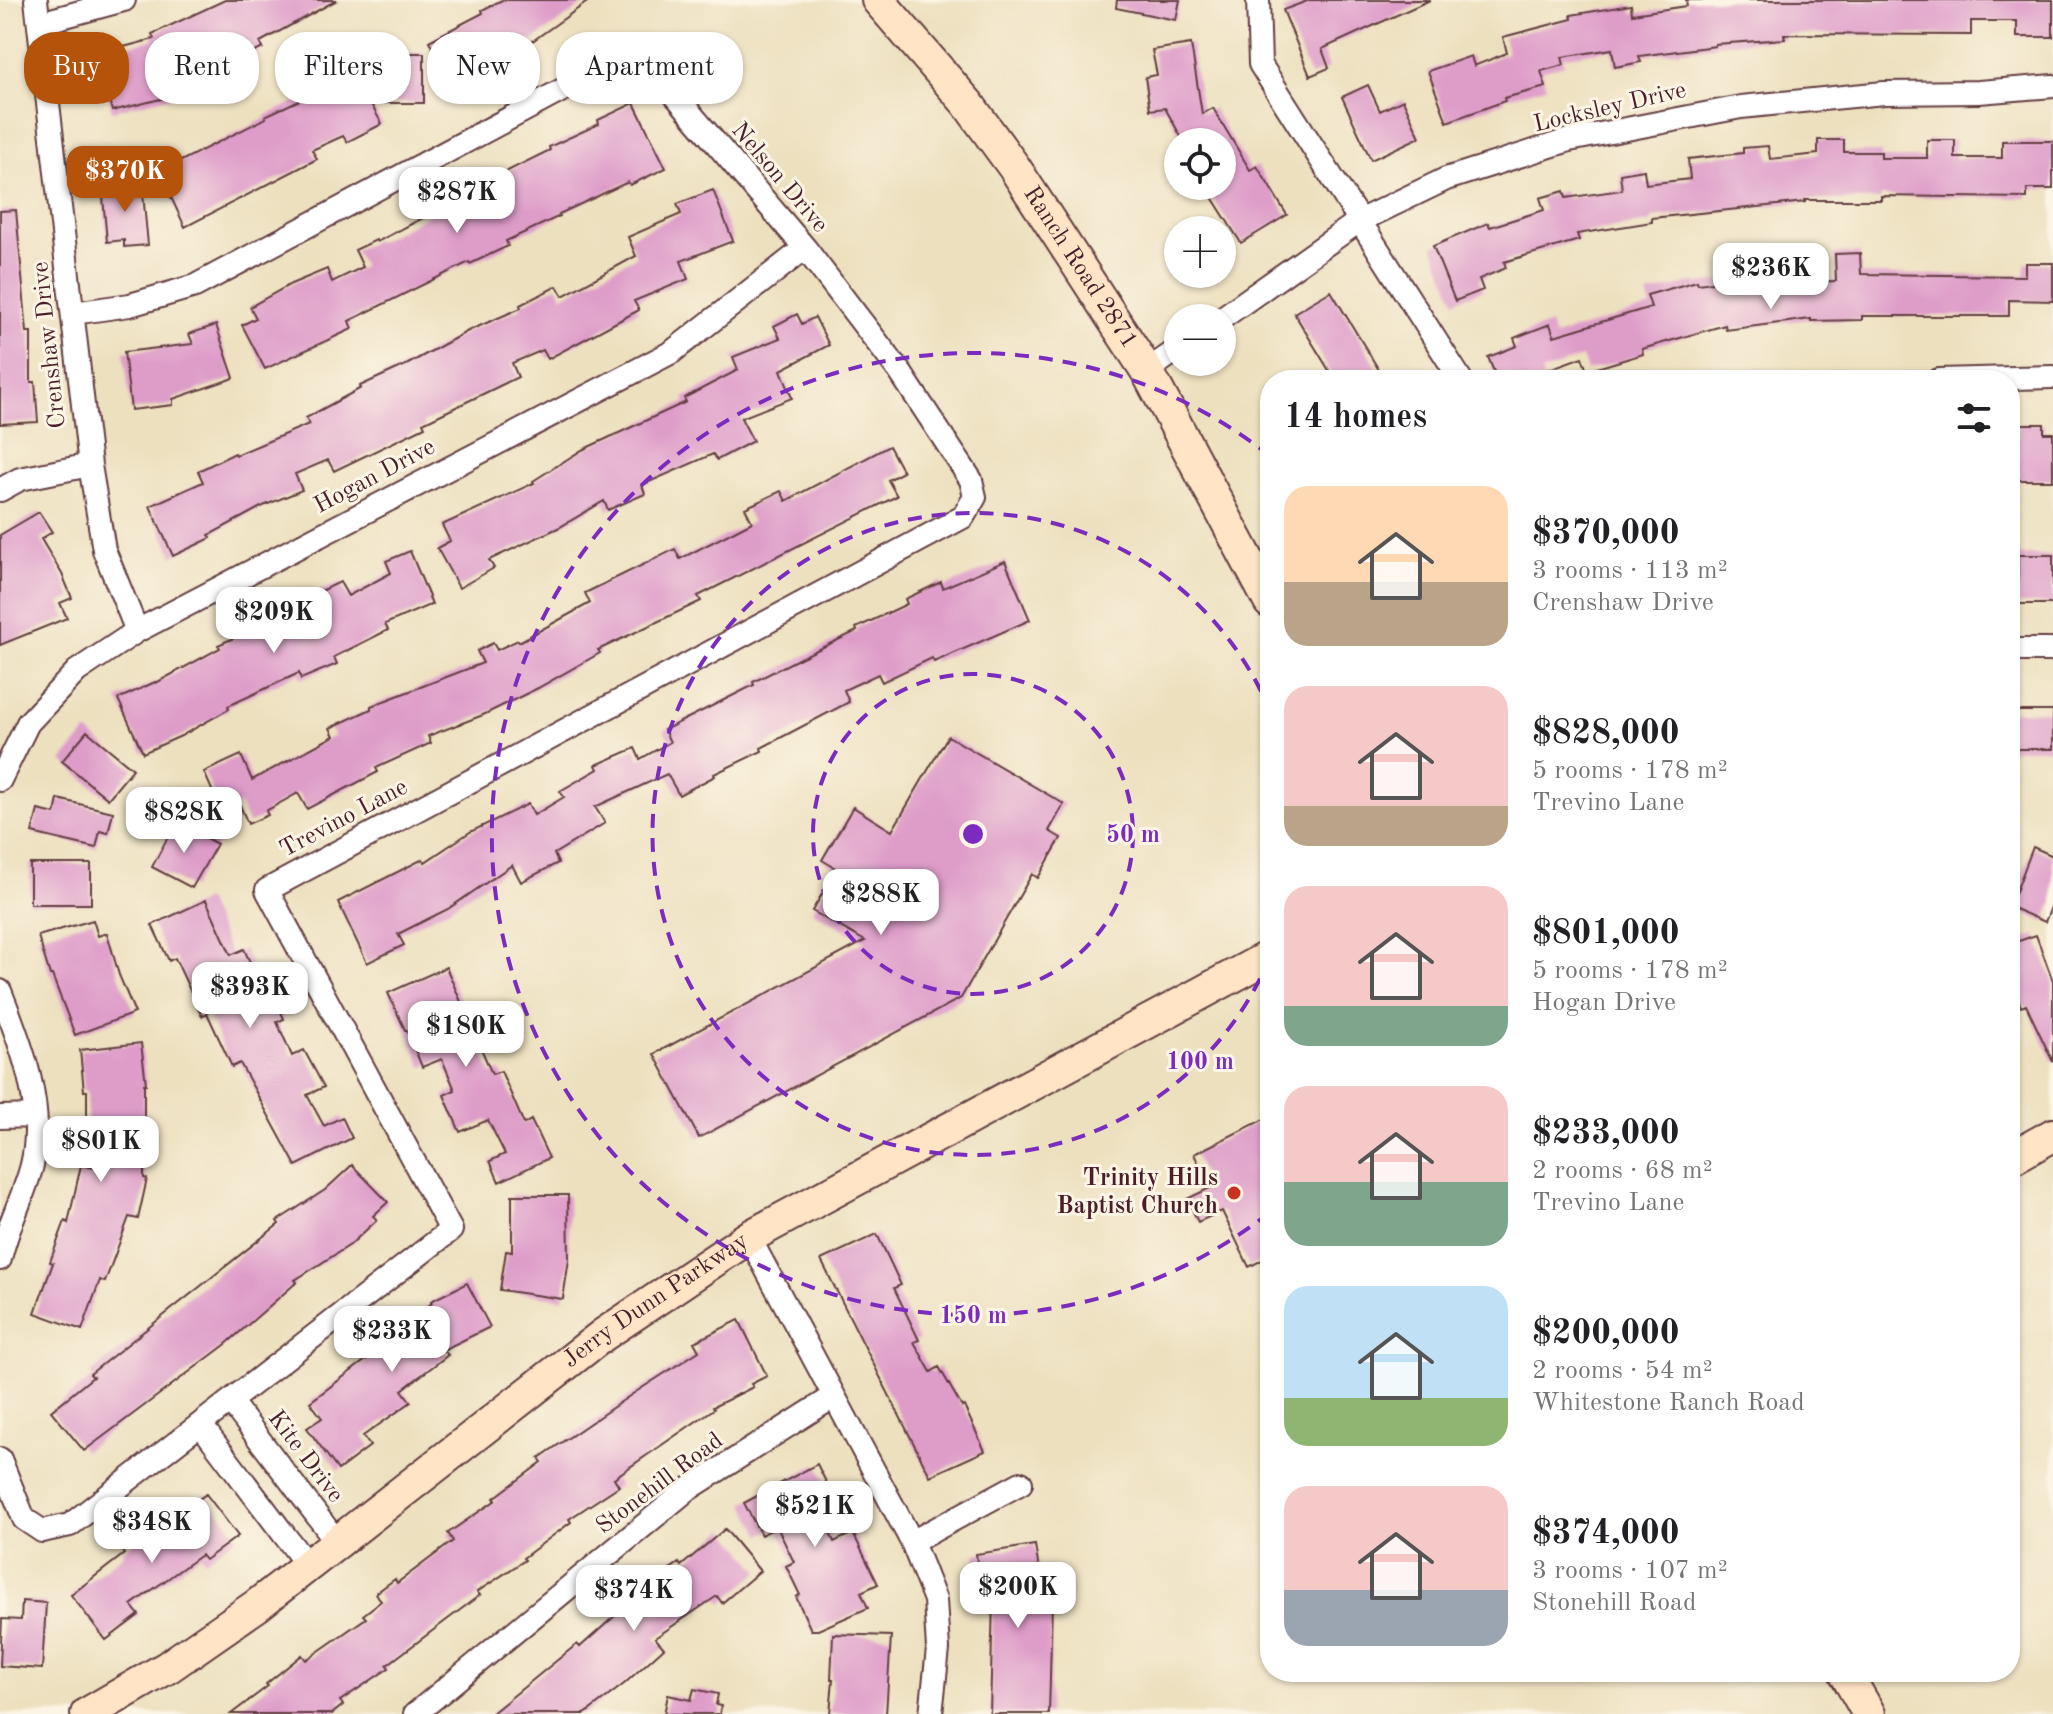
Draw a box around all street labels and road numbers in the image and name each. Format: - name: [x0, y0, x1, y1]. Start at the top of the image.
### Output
- street label: Locksley Drive: [1531, 79, 1689, 137]
- street label: Nelson Drive: [726, 118, 832, 238]
- street label: Ranch Road 2871: [1018, 183, 1141, 353]
- street label: Crenshaw Drive: [29, 260, 71, 430]
- street label: Hogan Drive: [311, 435, 439, 519]
- street label: Trevino Lane: [276, 775, 412, 863]
- street label: Jerry Dunn Parkway: [559, 1229, 753, 1373]
- street label: Kite Drive: [263, 1406, 347, 1508]
- street label: Stonehill Road: [592, 1429, 728, 1539]

